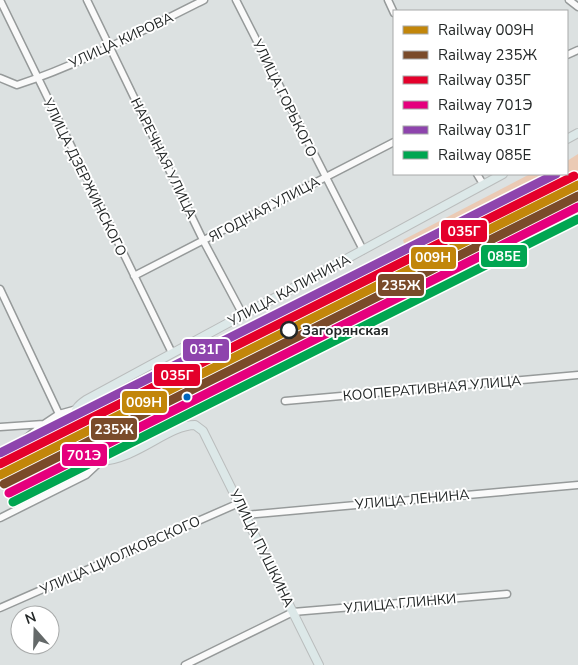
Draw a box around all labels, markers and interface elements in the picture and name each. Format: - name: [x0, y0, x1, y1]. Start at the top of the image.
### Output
- street label: УЛИЦА КИРОВА: [65, 8, 176, 73]
- legend: [393, 10, 568, 175]
- text: Railway 009Н: [438, 20, 534, 40]
- street label: УЛИЦА ГОРЬКОГО: [247, 35, 321, 160]
- text: Railway 235Ж: [438, 45, 538, 65]
- text: Railway 035Г: [438, 70, 531, 90]
- street label: УЛИЦА ДЗЕРЖИНСКОГО: [38, 94, 131, 259]
- street label: НАРЕЧНАЯ УЛИЦА: [126, 95, 201, 222]
- text: Railway 701Э: [438, 95, 533, 115]
- text: Railway 031Г: [438, 120, 531, 140]
- text: Railway 085Е: [438, 145, 531, 165]
- street label: ЯГОДНАЯ УЛИЦА: [205, 172, 323, 247]
- line badge: 035Г: [440, 219, 488, 243]
- text: 035Г: [447, 222, 481, 241]
- line badge: 085Е: [480, 244, 528, 268]
- line badge: 009Н: [410, 246, 457, 270]
- text: 085Е: [487, 247, 521, 266]
- text: 009Н: [415, 248, 451, 267]
- street label: УЛИЦА КАЛИНИНА: [224, 250, 354, 331]
- line badge: 235Ж: [377, 273, 425, 297]
- text: 235Ж: [381, 276, 421, 295]
- marker: Загорянская: [280, 321, 298, 339]
- place label: Загорянская: [302, 321, 389, 340]
- line badge: 031Г: [182, 338, 230, 362]
- text: 031Г: [189, 340, 223, 359]
- line badge: 035Г: [153, 363, 201, 387]
- text: 035Г: [160, 366, 194, 385]
- street label: КООПЕРАТИВНАЯ УЛИЦА: [342, 371, 522, 406]
- line badge: 009Н: [121, 390, 168, 414]
- unlabelled marker: [182, 392, 192, 402]
- text: 009Н: [126, 393, 162, 412]
- line badge: 235Ж: [90, 417, 138, 441]
- text: 235Ж: [94, 420, 134, 439]
- line badge: 701Э: [61, 443, 108, 467]
- text: 701Э: [67, 446, 101, 465]
- street label: УЛИЦА ПУШКИНА: [224, 485, 298, 610]
- street label: УЛИЦА ЛЕНИНА: [353, 485, 470, 514]
- street label: УЛИЦА ЦИОЛКОВСКОГО: [36, 511, 203, 600]
- street label: УЛИЦА ГЛИНКИ: [342, 589, 457, 618]
- north arrow: [10, 605, 60, 655]
- text: N: [23, 608, 39, 629]

